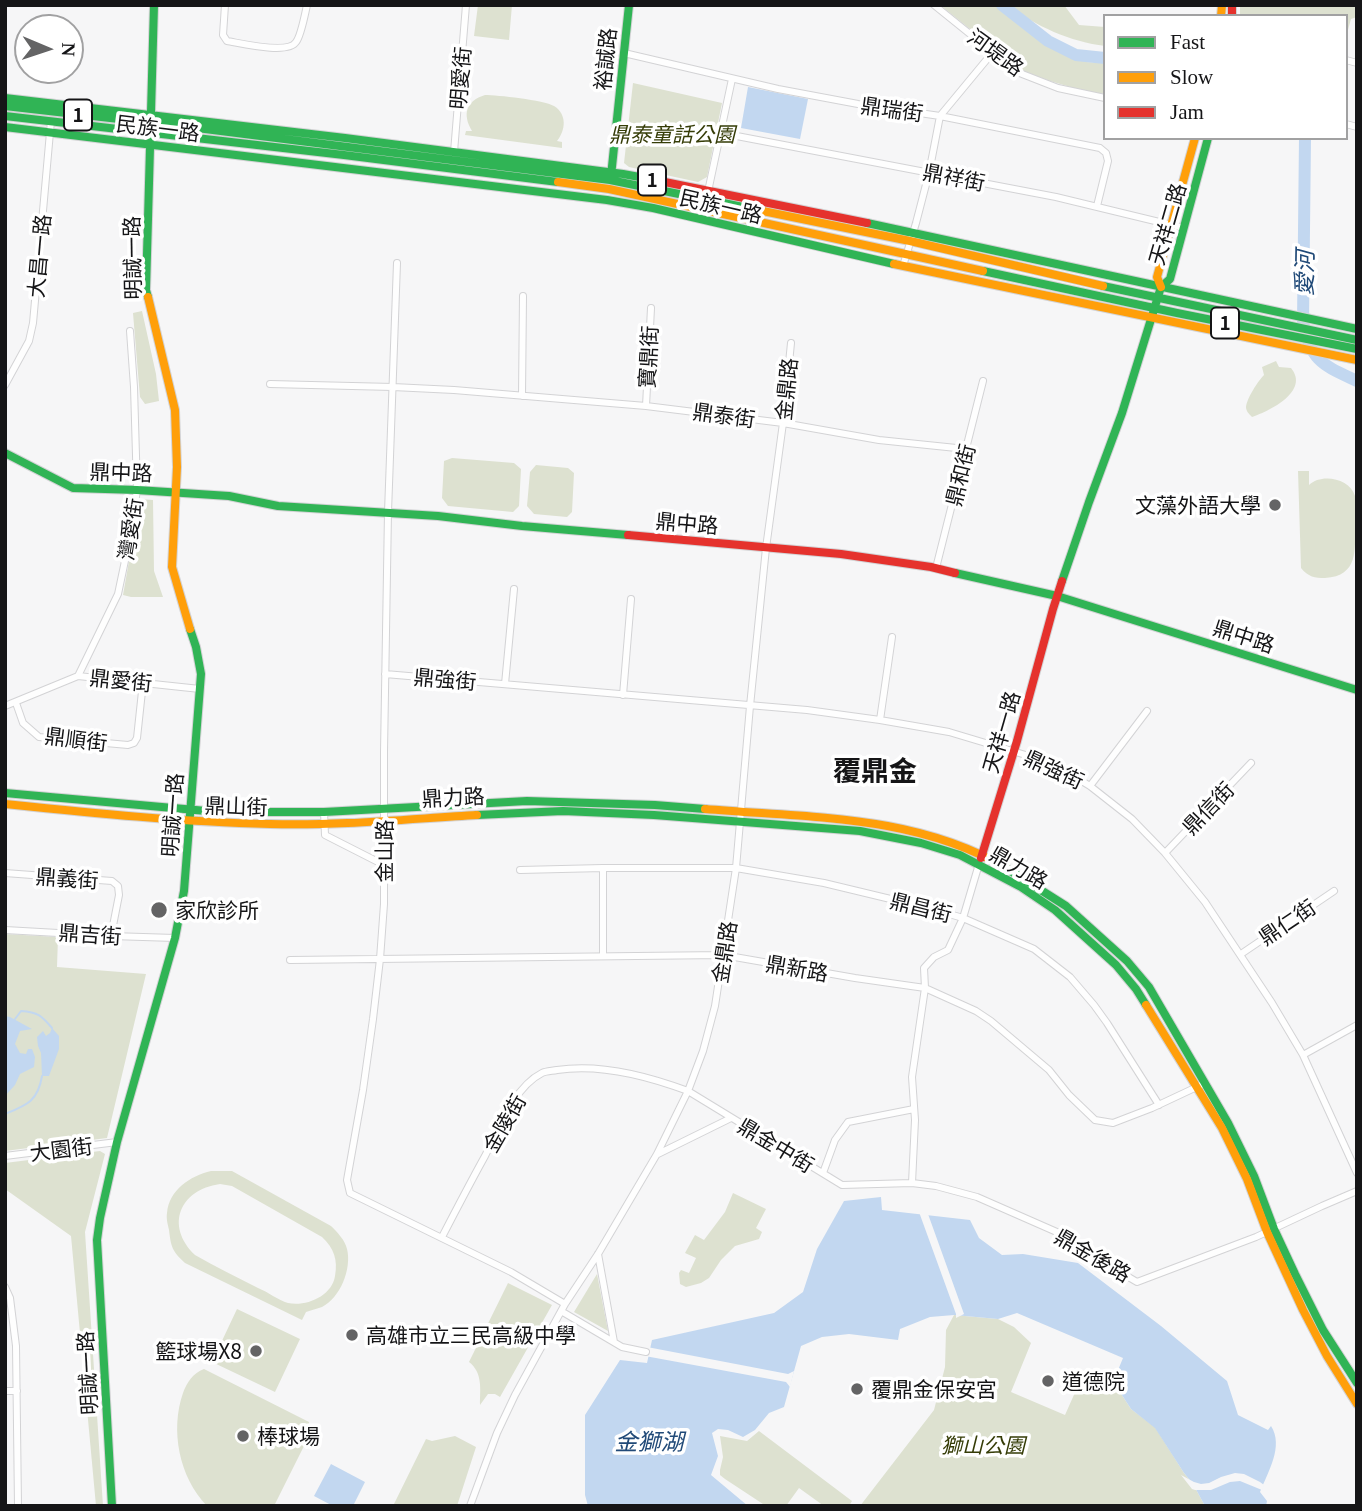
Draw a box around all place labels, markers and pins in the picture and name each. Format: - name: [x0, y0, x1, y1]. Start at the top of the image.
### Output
- place label: 文藻外語大學: [1135, 492, 1261, 518]
- marker: 文藻外語大學: [1267, 497, 1283, 513]
- place label: 家欣診所: [175, 897, 259, 923]
- marker: 家欣診所: [149, 900, 169, 920]
- place label: 高雄市立三民高級中學: [366, 1322, 576, 1348]
- marker: 高雄市立三民高級中學: [344, 1327, 360, 1343]
- place label: 籃球場X8: [155, 1338, 242, 1364]
- marker: 籃球場X8: [248, 1343, 264, 1359]
- place label: 道德院: [1062, 1368, 1125, 1394]
- marker: 道德院: [1040, 1373, 1056, 1389]
- place label: 覆鼎金保安宮: [871, 1376, 997, 1402]
- marker: 覆鼎金保安宮: [849, 1381, 865, 1397]
- place label: 棒球場: [257, 1423, 320, 1449]
- marker: 棒球場: [235, 1428, 251, 1444]

